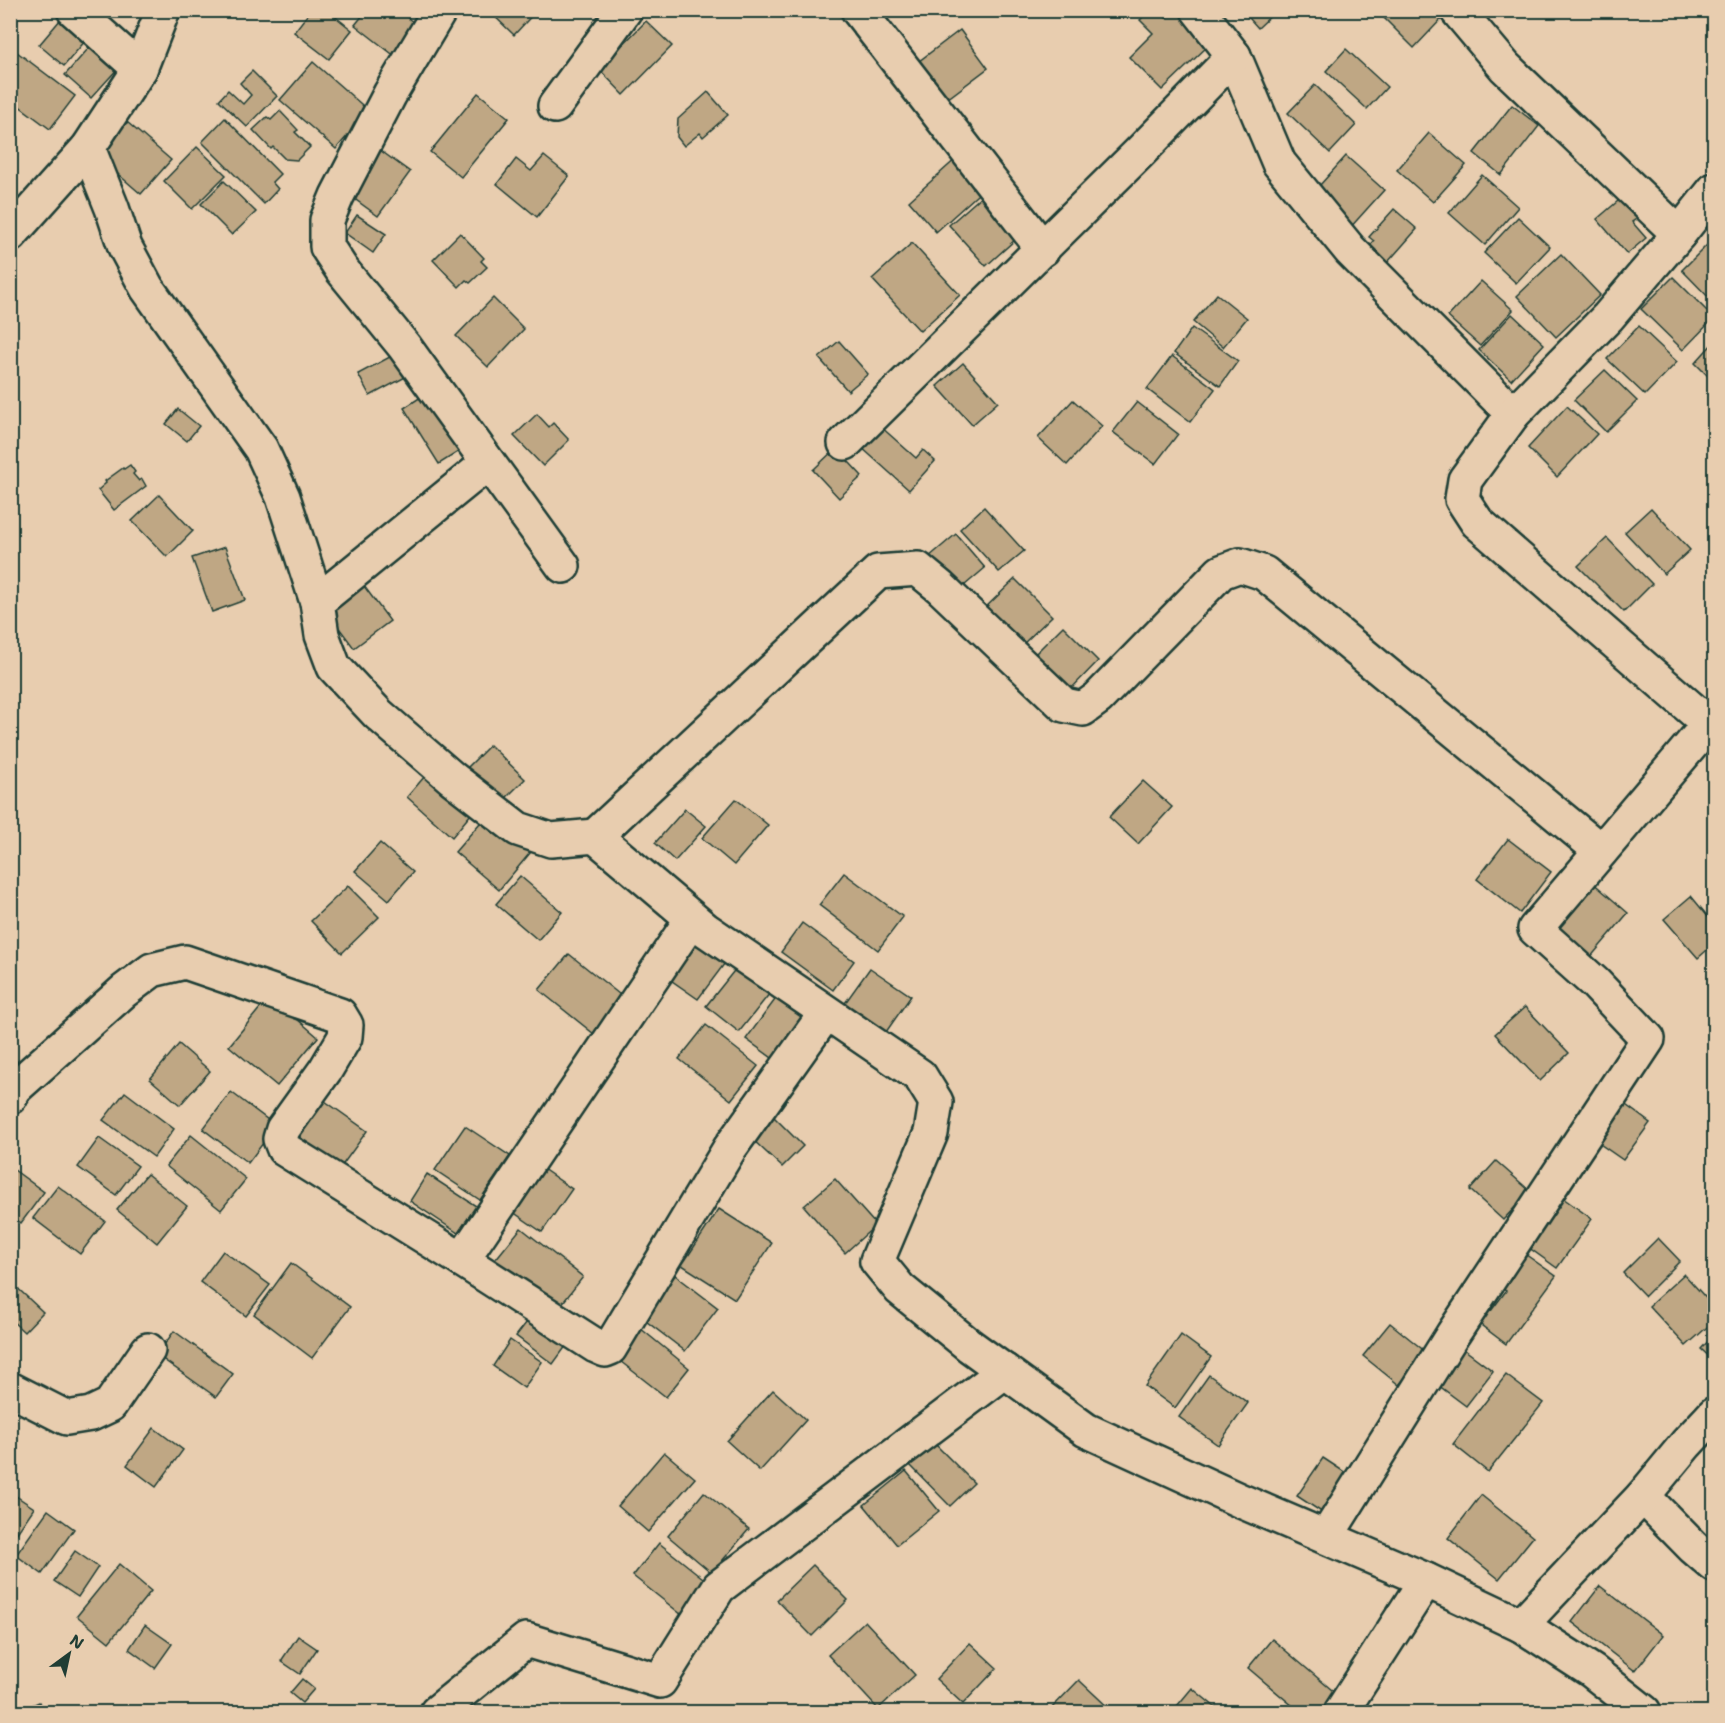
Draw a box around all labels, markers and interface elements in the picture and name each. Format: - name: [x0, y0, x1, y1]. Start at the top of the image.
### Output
- north arrow: [39, 1624, 99, 1684]
- text: N: [66, 1630, 88, 1654]

